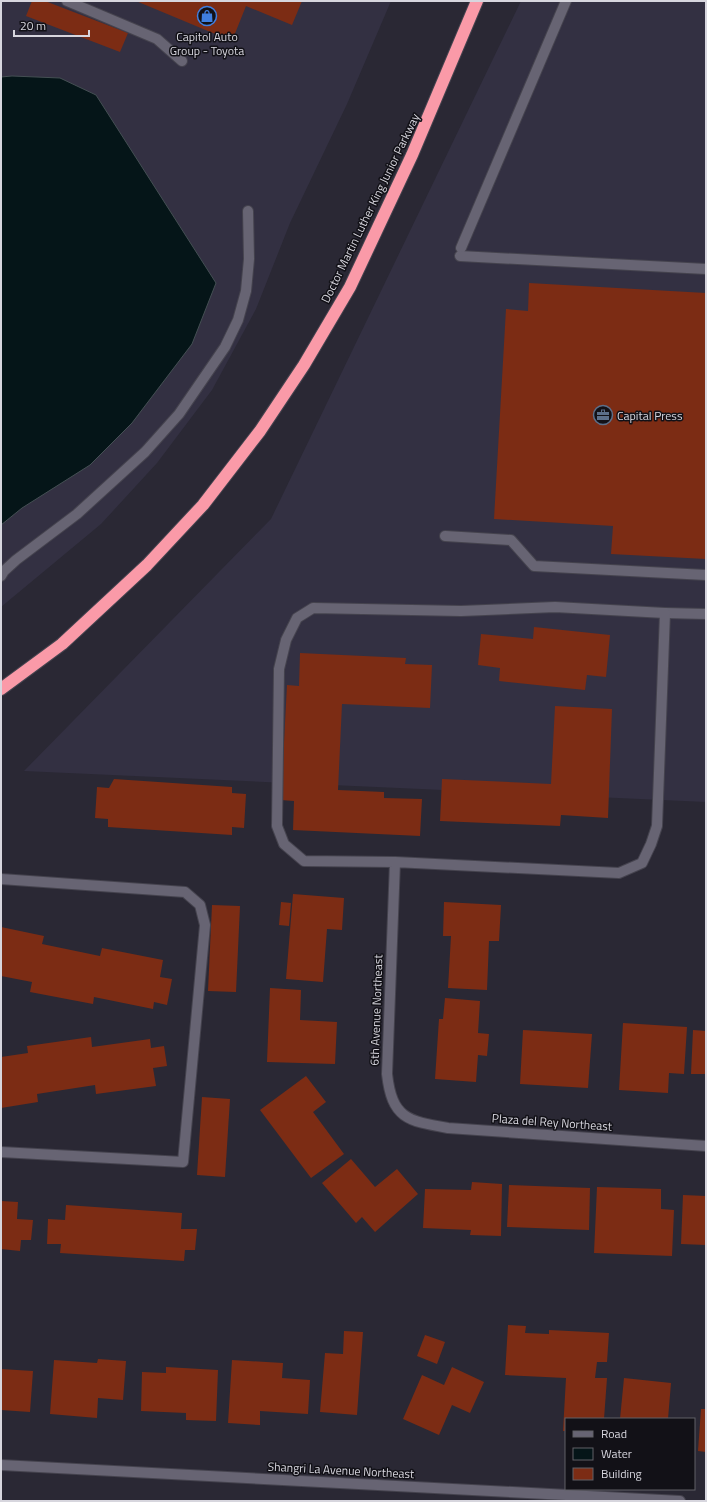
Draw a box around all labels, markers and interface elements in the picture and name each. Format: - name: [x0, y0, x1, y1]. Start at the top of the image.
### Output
- shop icon: Capitol Auto Group - Toyota: [196, 5, 218, 27]
- scale bar: [14, 12, 89, 38]
- text: 20 m: [20, 16, 46, 35]
- place label: Capitol Auto Group - Toyota: [170, 27, 244, 60]
- street label: Doctor Martin Luther King Junior Parkway: [316, 110, 424, 306]
- office icon: Capital Press: [592, 404, 614, 426]
- place label: Capital Press: [617, 406, 683, 425]
- street label: 6th Avenue Northeast: [365, 953, 387, 1066]
- street label: Plaza del Rey Northeast: [491, 1108, 614, 1136]
- legend: [565, 1418, 695, 1490]
- text: Road: [601, 1424, 627, 1443]
- text: Water: [601, 1444, 632, 1463]
- street label: Shangri La Avenue Northeast: [267, 1457, 415, 1483]
- text: Building: [601, 1464, 642, 1483]

